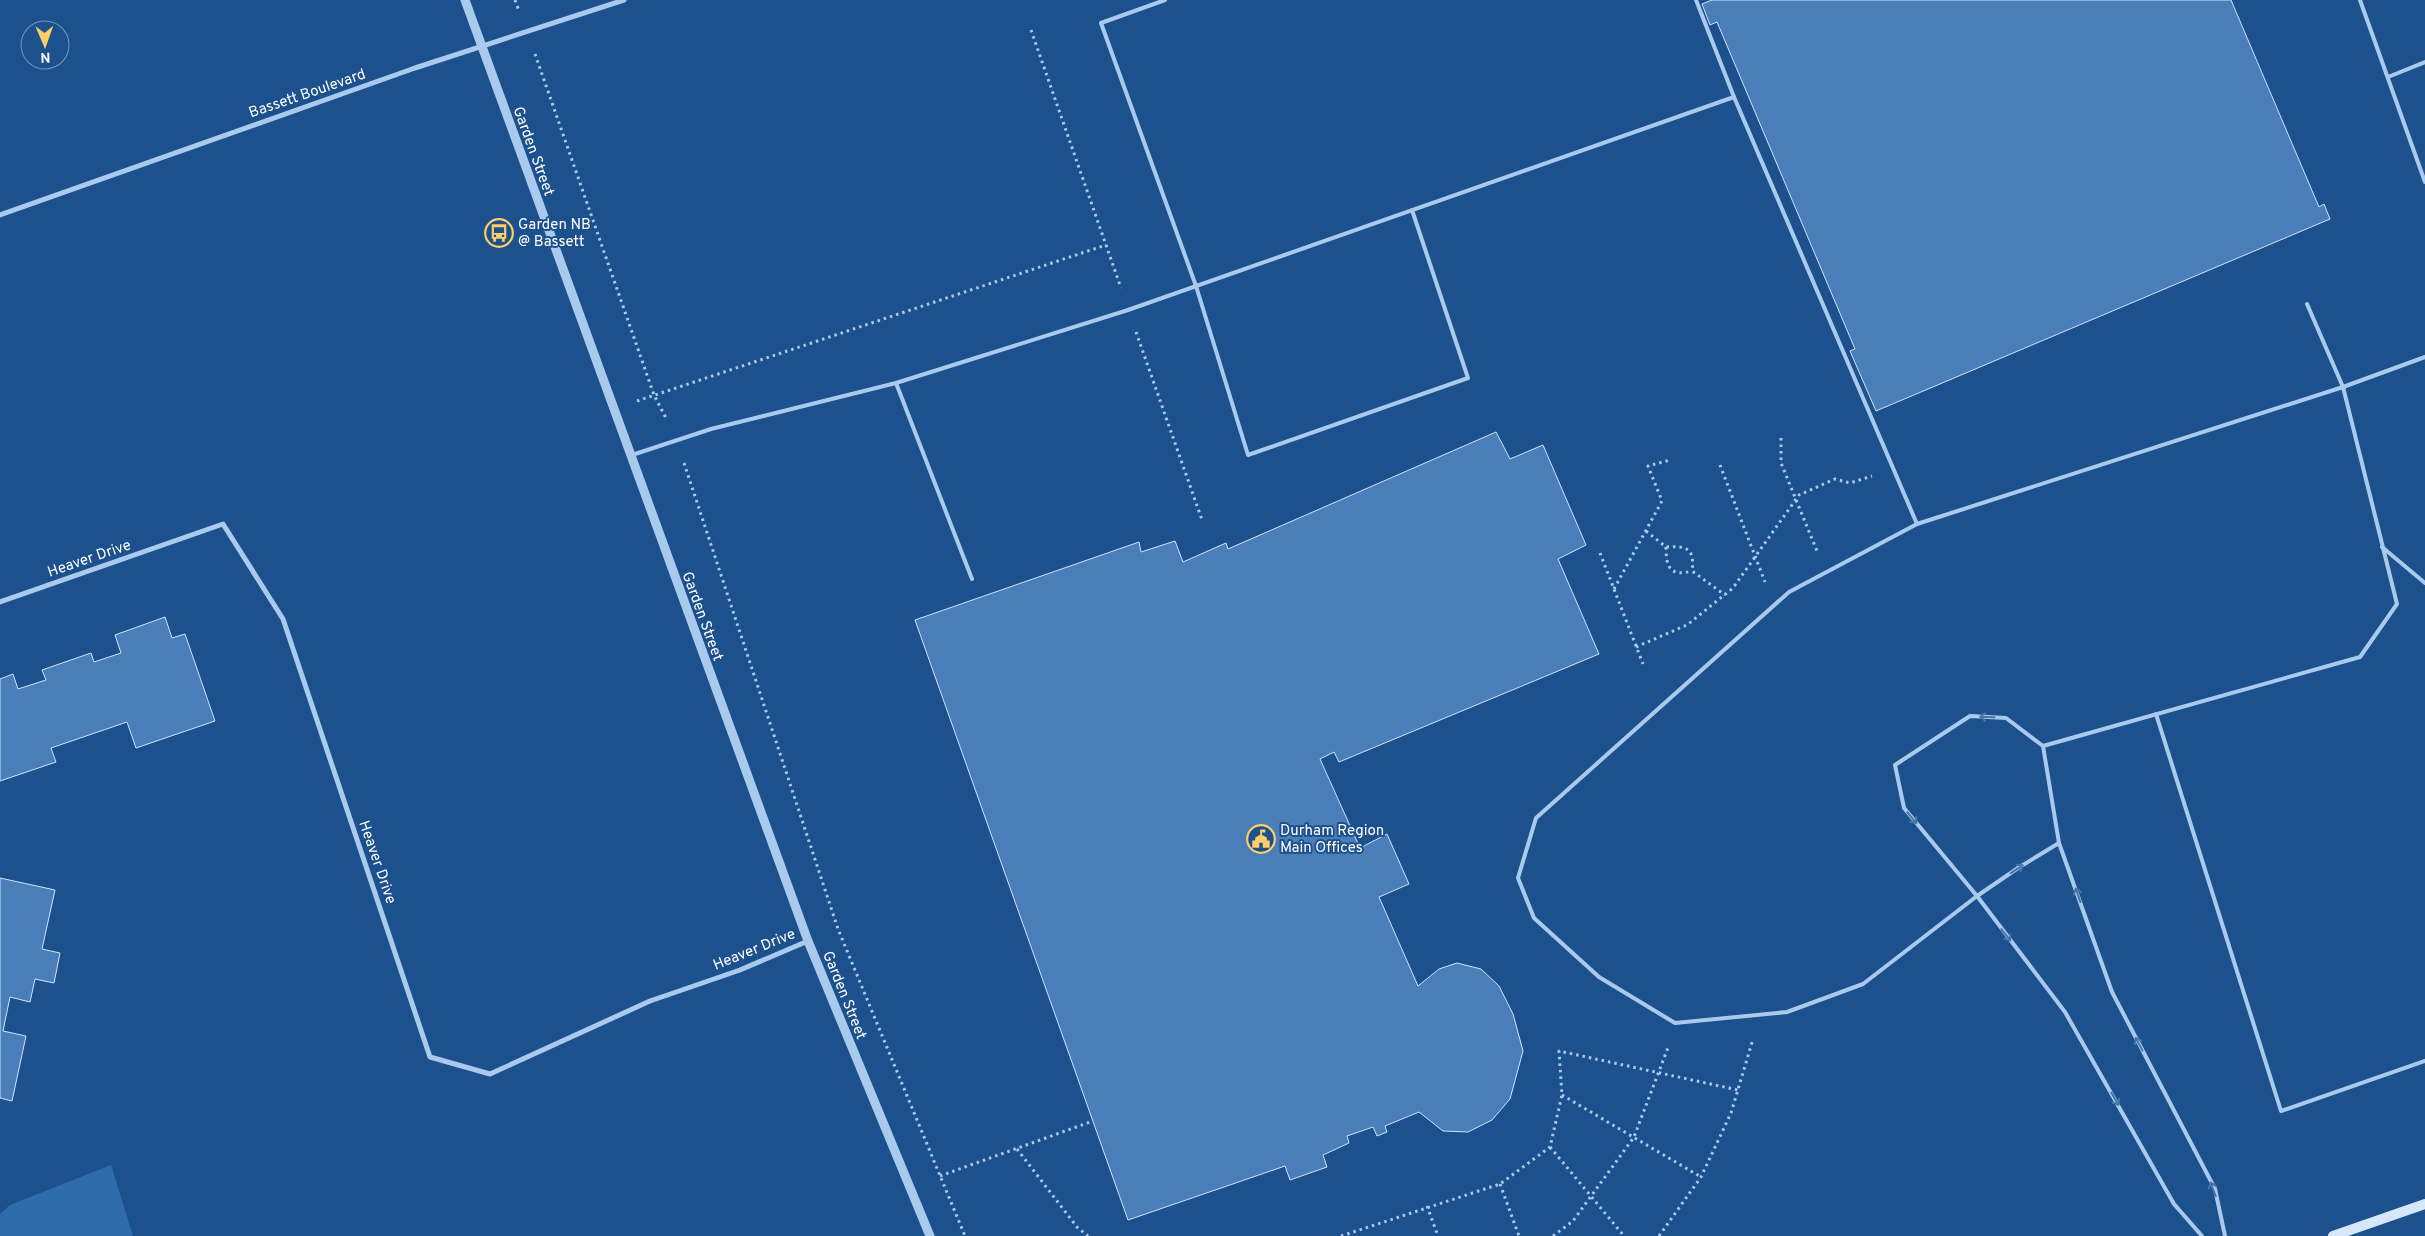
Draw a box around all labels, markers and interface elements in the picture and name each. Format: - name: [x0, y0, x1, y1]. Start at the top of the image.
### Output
- north arrow: [20, 20, 70, 70]
- text: N: [40, 48, 51, 65]
- street label: Bassett Boulevard: [247, 66, 368, 123]
- street label: Garden Street: [508, 104, 558, 199]
- place label: Garden NB @ Bassett: [518, 216, 591, 252]
- bus stop icon: Garden NB @ Bassett: [484, 218, 514, 248]
- street label: Heaver Drive: [45, 536, 134, 583]
- street label: Garden Street: [677, 569, 727, 664]
- one-way arrow: [1979, 712, 1995, 721]
- one-way arrow: [1907, 811, 1918, 824]
- street label: Heaver Drive: [353, 818, 400, 907]
- place label: Durham Region Main Offices: [1280, 822, 1384, 858]
- public building icon: Durham Region Main Offices: [1246, 824, 1276, 854]
- one-way arrow: [2010, 863, 2024, 874]
- one-way arrow: [2072, 887, 2082, 903]
- street label: Heaver Drive: [711, 925, 799, 976]
- one-way arrow: [2001, 928, 2012, 941]
- street label: Garden Street: [817, 949, 870, 1043]
- one-way arrow: [2134, 1037, 2144, 1052]
- one-way arrow: [2110, 1092, 2120, 1107]
- one-way arrow: [2208, 1182, 2218, 1197]

